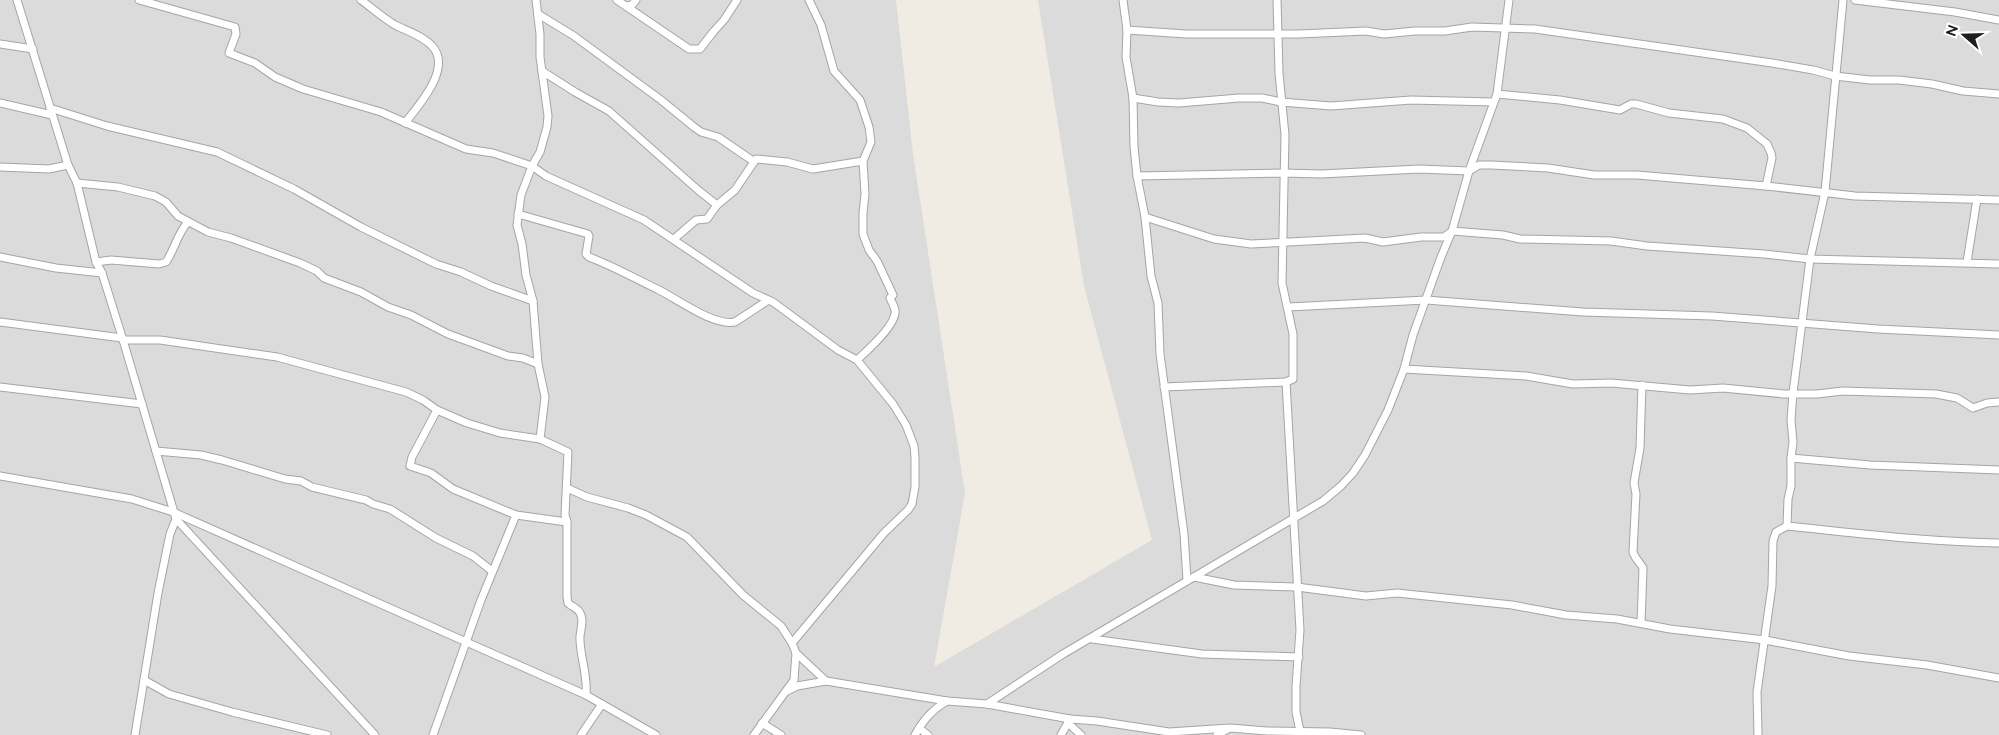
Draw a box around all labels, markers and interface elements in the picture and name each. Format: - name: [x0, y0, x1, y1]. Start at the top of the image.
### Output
- north arrow: [1939, 10, 1989, 60]
- text: N: [1942, 23, 1961, 38]

